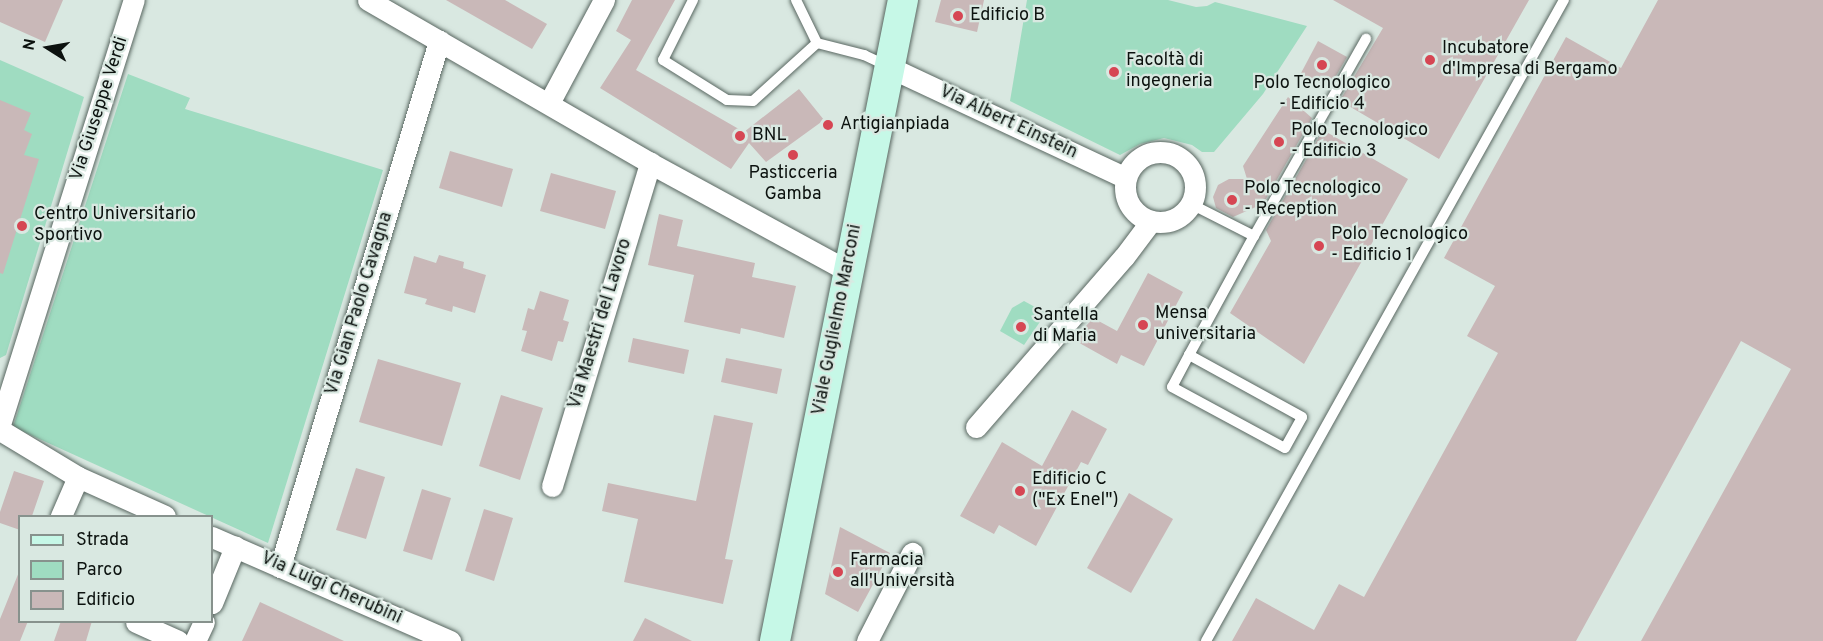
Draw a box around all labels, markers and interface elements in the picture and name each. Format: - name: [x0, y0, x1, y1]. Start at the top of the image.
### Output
- place label: Edificio B: [970, 5, 1045, 27]
- marker: Edificio B: [951, 9, 965, 23]
- north arrow: [18, 18, 78, 78]
- street label: Via Giuseppe Verdi: [66, 34, 134, 184]
- text: N: [19, 37, 41, 52]
- place label: Incubatore d'Impresa di Bergamo: [1442, 39, 1617, 82]
- place label: Facoltà di ingegneria: [1126, 51, 1213, 94]
- marker: Incubatore d'Impresa di Bergamo: [1423, 53, 1437, 67]
- marker: Polo Tecnologico - Edificio 4: [1315, 58, 1329, 72]
- marker: Facoltà di ingegneria: [1107, 65, 1121, 79]
- place label: Polo Tecnologico - Edificio 4: [1253, 74, 1391, 116]
- street label: Via Albert Einstein: [935, 81, 1081, 165]
- place label: Artigianpiada: [840, 114, 949, 136]
- marker: Artigianpiada: [821, 118, 835, 132]
- place label: Polo Tecnologico - Edificio 3: [1291, 121, 1429, 164]
- place label: BNL: [752, 125, 786, 147]
- marker: BNL: [733, 129, 747, 143]
- marker: Polo Tecnologico - Edificio 3: [1272, 135, 1286, 149]
- marker: Pasticceria Gamba: [786, 148, 800, 162]
- place label: Pasticceria Gamba: [749, 164, 837, 207]
- place label: Polo Tecnologico - Reception: [1244, 179, 1382, 222]
- marker: Polo Tecnologico - Reception: [1225, 193, 1239, 207]
- place label: Centro Universitario Sportivo: [34, 205, 196, 248]
- street label: Via Gian Paolo Cavagna: [322, 210, 398, 398]
- marker: Centro Universitario Sportivo: [15, 219, 29, 233]
- street label: Viale Guglielmo Marconi: [809, 223, 867, 417]
- place label: Polo Tecnologico - Edificio 1: [1331, 225, 1469, 268]
- street label: Via Maestri del Lavoro: [565, 236, 637, 412]
- marker: Polo Tecnologico - Edificio 1: [1312, 239, 1326, 253]
- place label: Mensa universitaria: [1155, 304, 1256, 346]
- place label: Santella di Maria: [1033, 306, 1099, 348]
- marker: Mensa universitaria: [1136, 318, 1150, 332]
- marker: Santella di Maria: [1014, 320, 1028, 334]
- place label: Edificio C ("Ex Enel"): [1032, 470, 1119, 512]
- marker: Edificio C ("Ex Enel"): [1013, 484, 1027, 498]
- legend: [18, 515, 213, 623]
- text: Strada: [76, 529, 129, 552]
- street label: Via Luigi Cherubini: [257, 548, 405, 630]
- place label: Farmacia all'Università: [850, 551, 955, 594]
- text: Parco: [76, 559, 122, 582]
- marker: Farmacia all'Università: [831, 565, 845, 579]
- text: Edificio: [76, 589, 135, 612]

